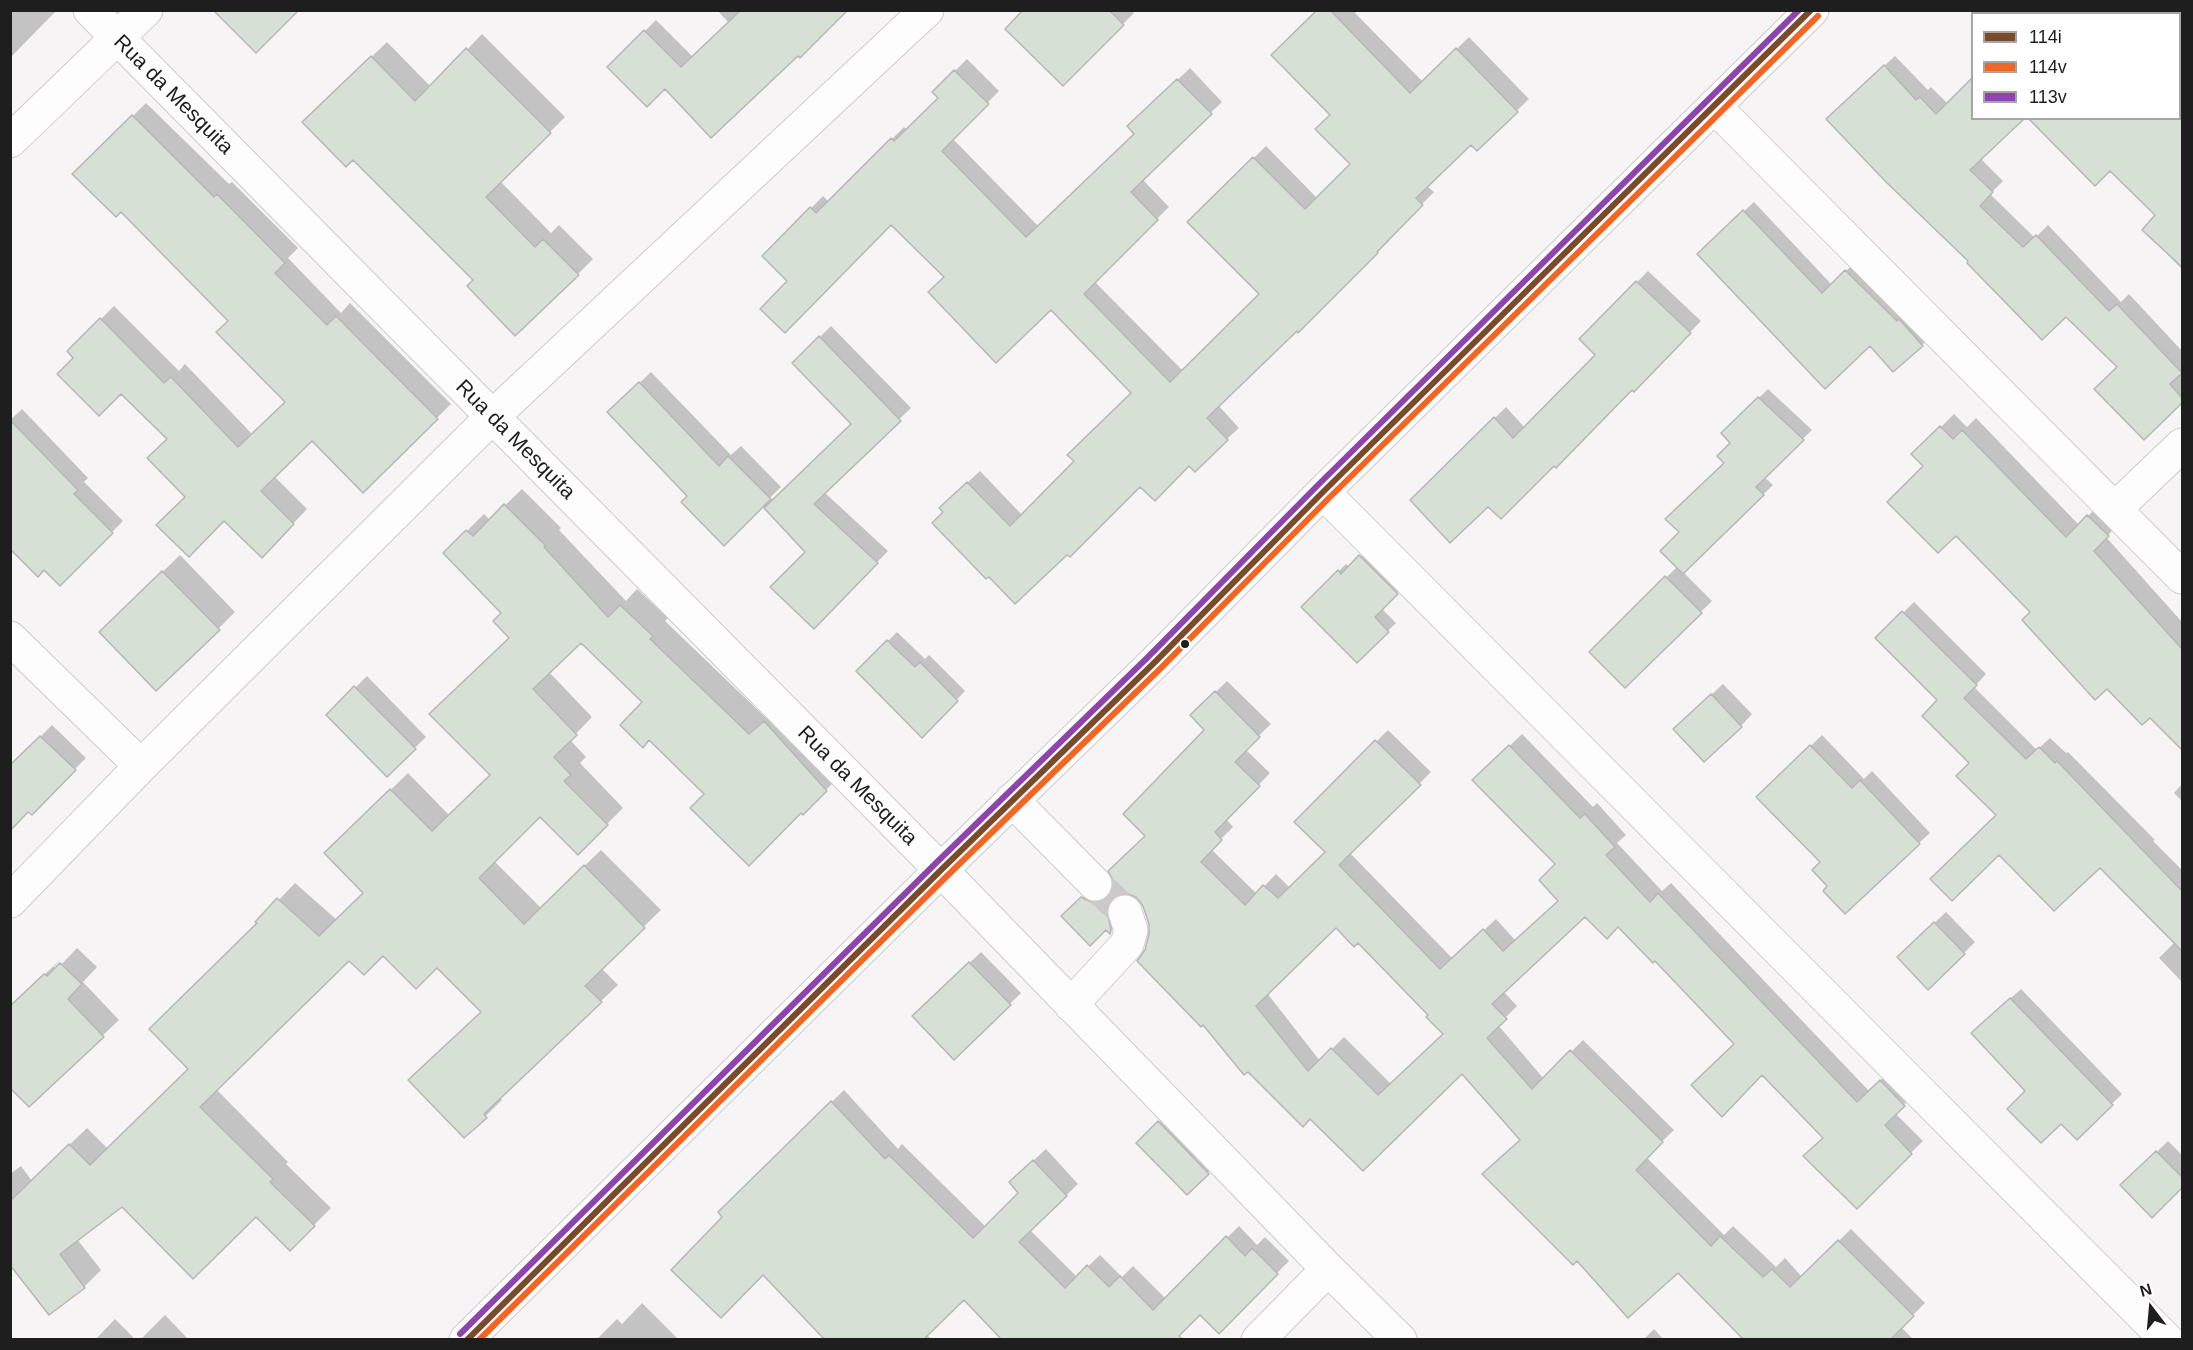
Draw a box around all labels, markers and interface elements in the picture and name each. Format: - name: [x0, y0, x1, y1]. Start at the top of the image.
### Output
- legend: [1971, 12, 2181, 120]
- text: 114i: [2029, 27, 2062, 47]
- street label: Rua da Mesquita: [108, 30, 238, 160]
- text: 114v: [2029, 57, 2067, 77]
- text: 113v: [2029, 87, 2067, 107]
- street label: Rua da Mesquita: [450, 375, 580, 505]
- unlabelled marker: [1179, 638, 1191, 650]
- street label: Rua da Mesquita: [792, 721, 922, 851]
- north arrow: [2121, 1278, 2181, 1338]
- text: N: [2138, 1280, 2154, 1300]

